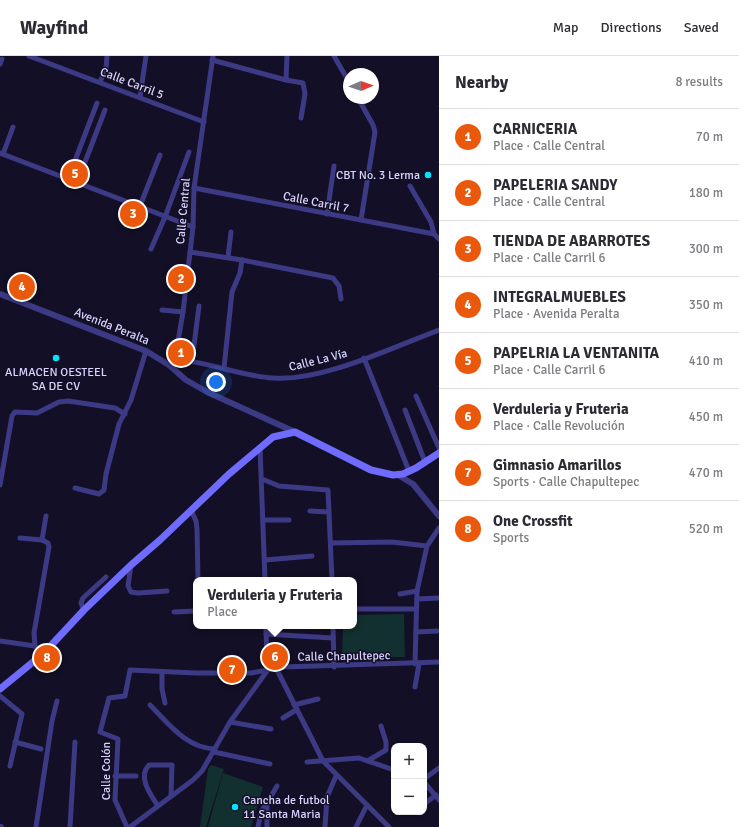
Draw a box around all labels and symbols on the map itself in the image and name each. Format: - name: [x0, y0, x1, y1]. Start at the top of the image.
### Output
- street label: Calle Carril 5: [98, 64, 166, 102]
- north arrow: [343, 68, 379, 104]
- pin: 5: [62, 159, 88, 189]
- place label: CBT No. 3 Lerma: [336, 168, 420, 183]
- marker: CBT No. 3 Lerma: [423, 170, 433, 180]
- street label: Calle Central: [173, 177, 194, 245]
- street label: Calle Carril 7: [282, 189, 350, 216]
- pin: 3: [120, 199, 146, 229]
- pin: 2: [168, 264, 194, 294]
- pin: 4: [9, 272, 35, 302]
- street label: Avenida Peralta: [72, 305, 152, 348]
- pin: 1: [168, 338, 194, 368]
- street label: Calle La Vía: [287, 346, 349, 375]
- marker: ALMACEN OESTEEL SA DE CV: [51, 353, 61, 363]
- place label: ALMACEN OESTEEL SA DE CV: [5, 365, 107, 394]
- your location: [206, 372, 226, 392]
- pin: 6: [262, 642, 288, 672]
- pin: 8: [34, 643, 60, 673]
- street label: Calle Chapultepec: [297, 648, 391, 665]
- pin: 7: [219, 655, 245, 685]
- street label: Calle Colón: [99, 742, 114, 800]
- place label: Cancha de futbol 11 Santa Maria: [243, 793, 330, 822]
- marker: Cancha de futbol 11 Santa Maria: [230, 802, 240, 812]

